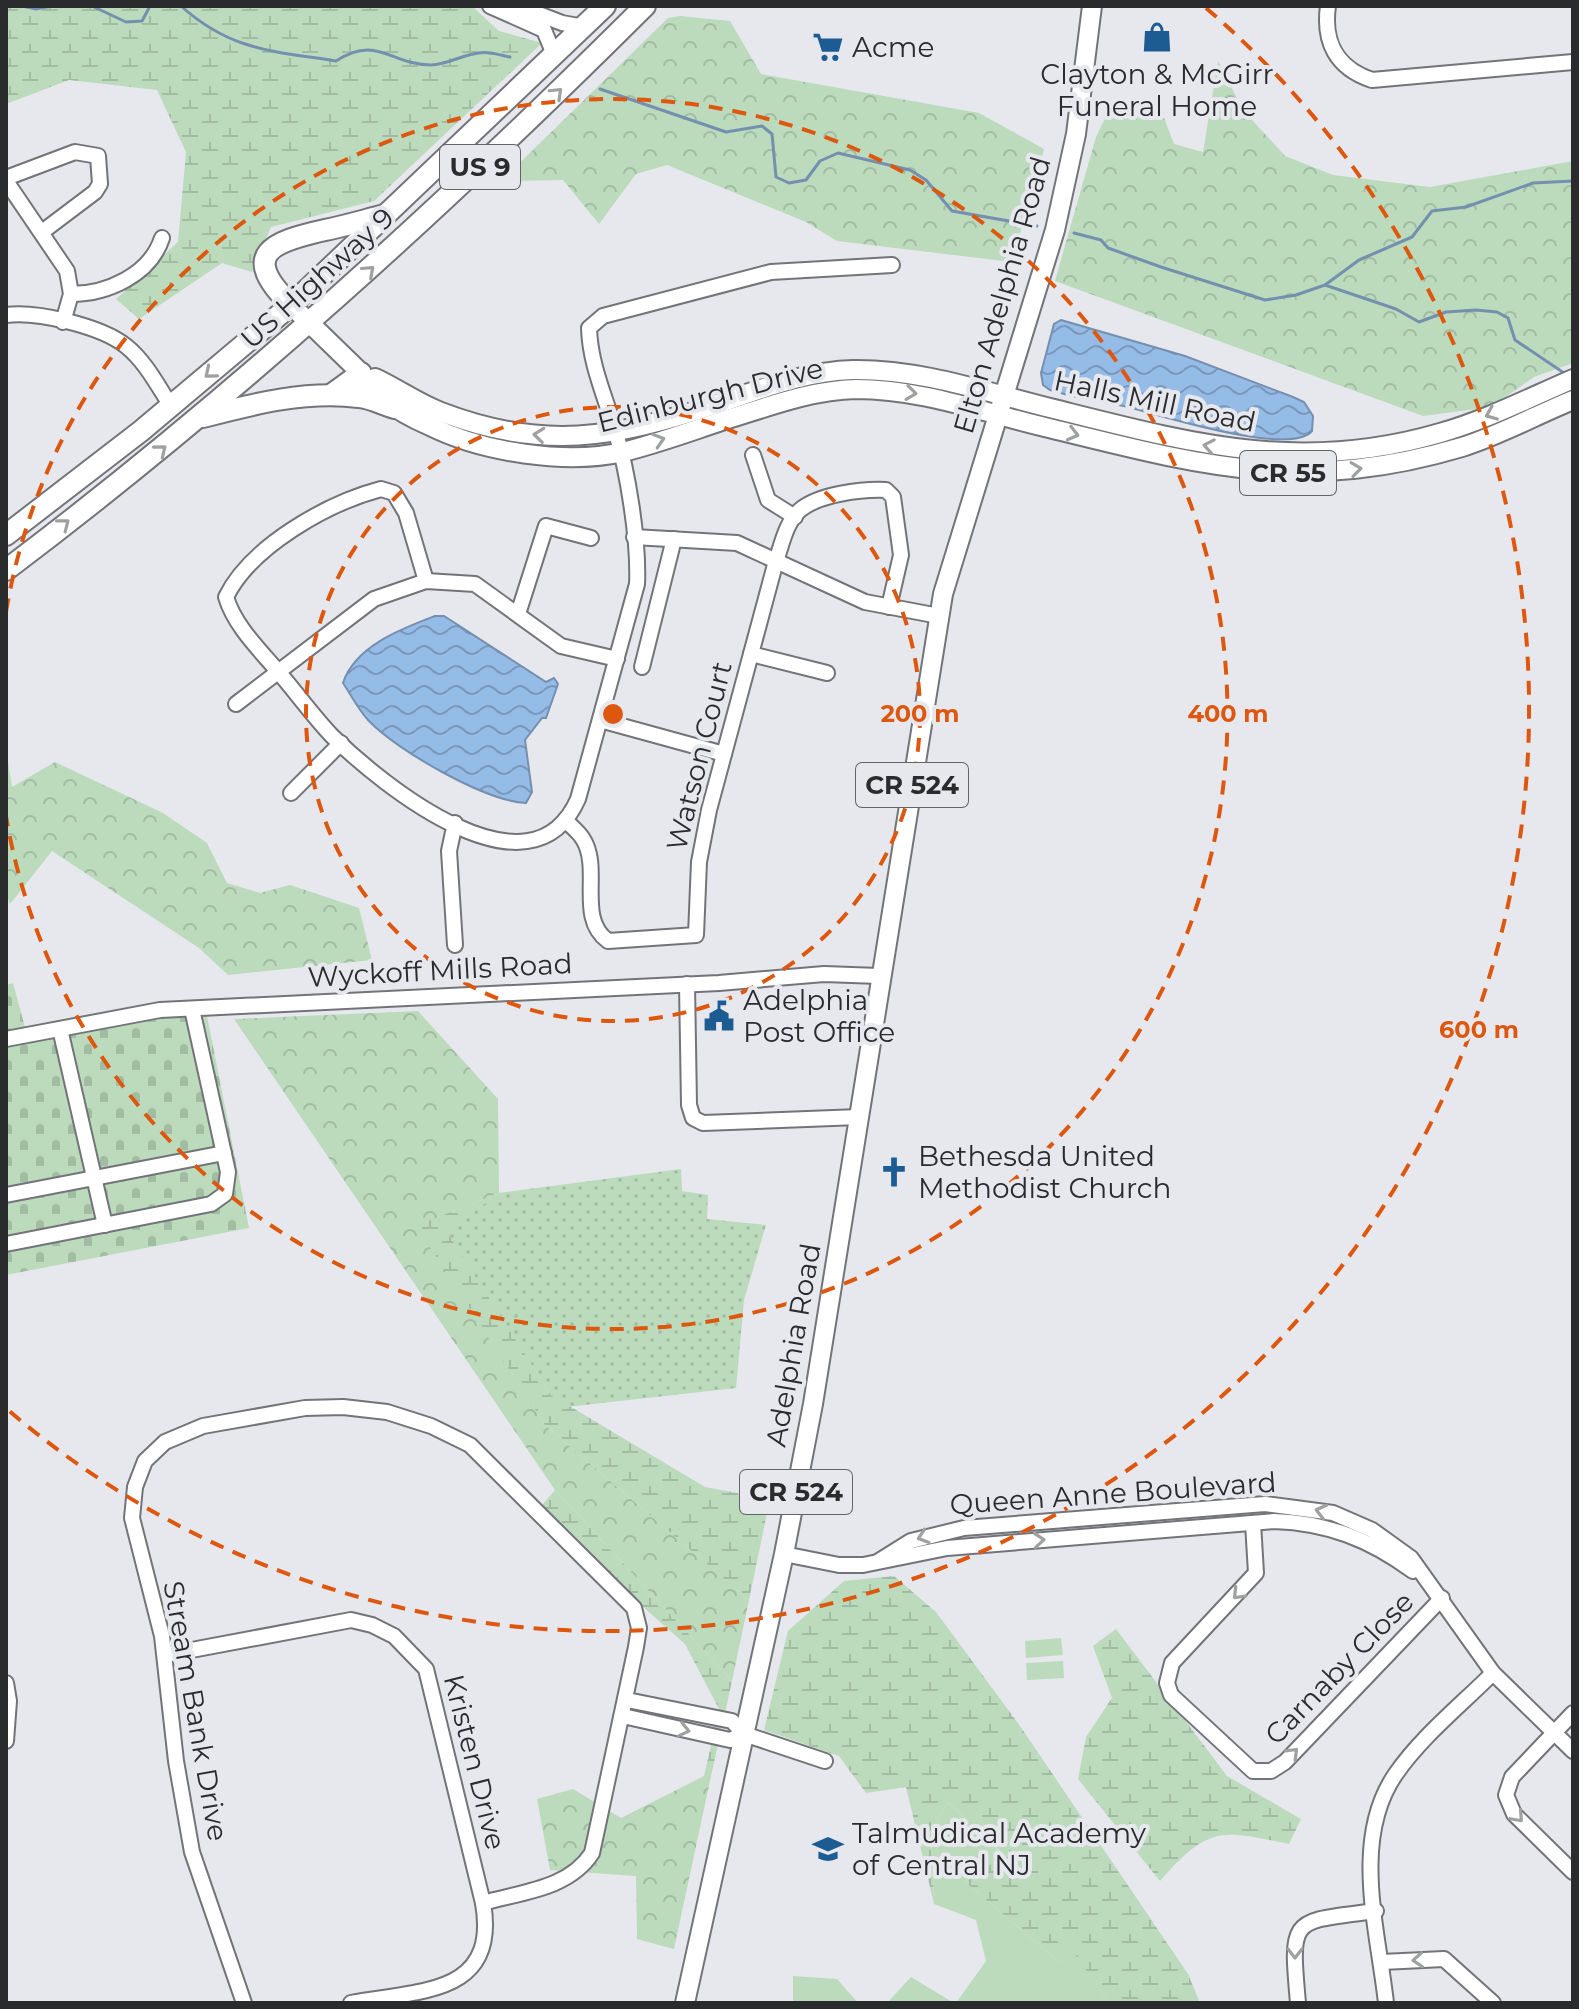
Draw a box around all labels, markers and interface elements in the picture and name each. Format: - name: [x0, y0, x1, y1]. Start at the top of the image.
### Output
- shop icon: Clayton & McGirr Funeral Home: [1140, 20, 1174, 54]
- supermarket icon: Acme: [811, 30, 845, 64]
- place label: Acme: [852, 30, 934, 64]
- place label: Clayton & McGirr Funeral Home: [1040, 57, 1274, 123]
- one-way arrow: [548, 87, 562, 102]
- road number: US 9: [440, 145, 520, 189]
- street label: Elton Adelphia Road: [946, 153, 1058, 437]
- street label: US Highway 9: [233, 200, 401, 356]
- one-way arrow: [359, 267, 374, 281]
- street label: Edinburgh Drive: [594, 351, 826, 439]
- one-way arrow: [205, 363, 219, 378]
- street label: Halls Mill Road: [1051, 363, 1259, 439]
- one-way arrow: [904, 384, 918, 401]
- one-way arrow: [1485, 405, 1499, 421]
- one-way arrow: [1065, 425, 1079, 442]
- one-way arrow: [532, 427, 545, 444]
- one-way arrow: [651, 434, 665, 450]
- one-way arrow: [1202, 439, 1216, 456]
- one-way arrow: [152, 445, 167, 460]
- road number: CR 55: [1240, 451, 1336, 495]
- one-way arrow: [1350, 461, 1363, 478]
- one-way arrow: [55, 519, 70, 533]
- street label: Watson Court: [659, 658, 739, 854]
- text: 200 m: [881, 699, 959, 728]
- text: 400 m: [1187, 699, 1269, 728]
- centre of rings: [599, 700, 627, 728]
- road number: CR 524: [856, 763, 968, 807]
- street label: Wyckoff Mills Road: [307, 946, 573, 994]
- place label: Adelphia Post Office: [743, 983, 895, 1049]
- public building icon: Adelphia Post Office: [702, 999, 736, 1033]
- text: 600 m: [1439, 1015, 1519, 1044]
- place label: Bethesda United Methodist Church: [918, 1139, 1171, 1205]
- church icon: Bethesda United Methodist Church: [877, 1155, 911, 1189]
- street label: Adelphia Road: [758, 1241, 828, 1449]
- street label: Queen Anne Boulevard: [949, 1465, 1277, 1521]
- road number: CR 524: [740, 1470, 852, 1514]
- one-way arrow: [1314, 1503, 1328, 1520]
- one-way arrow: [917, 1528, 931, 1544]
- one-way arrow: [1033, 1532, 1046, 1549]
- street label: Stream Bank Drive: [156, 1578, 236, 1844]
- one-way arrow: [1233, 1585, 1248, 1599]
- street label: Carnaby Close: [1258, 1585, 1420, 1751]
- street label: Kristen Drive: [437, 1671, 513, 1853]
- one-way arrow: [677, 1721, 690, 1738]
- one-way arrow: [1284, 1748, 1298, 1762]
- one-way arrow: [1508, 1807, 1522, 1822]
- place label: Talmudical Academy of Central NJ: [852, 1816, 1147, 1882]
- school or university icon: Talmudical Academy of Central NJ: [811, 1832, 845, 1866]
- one-way arrow: [1286, 1947, 1304, 1959]
- one-way arrow: [1411, 1951, 1424, 1968]

